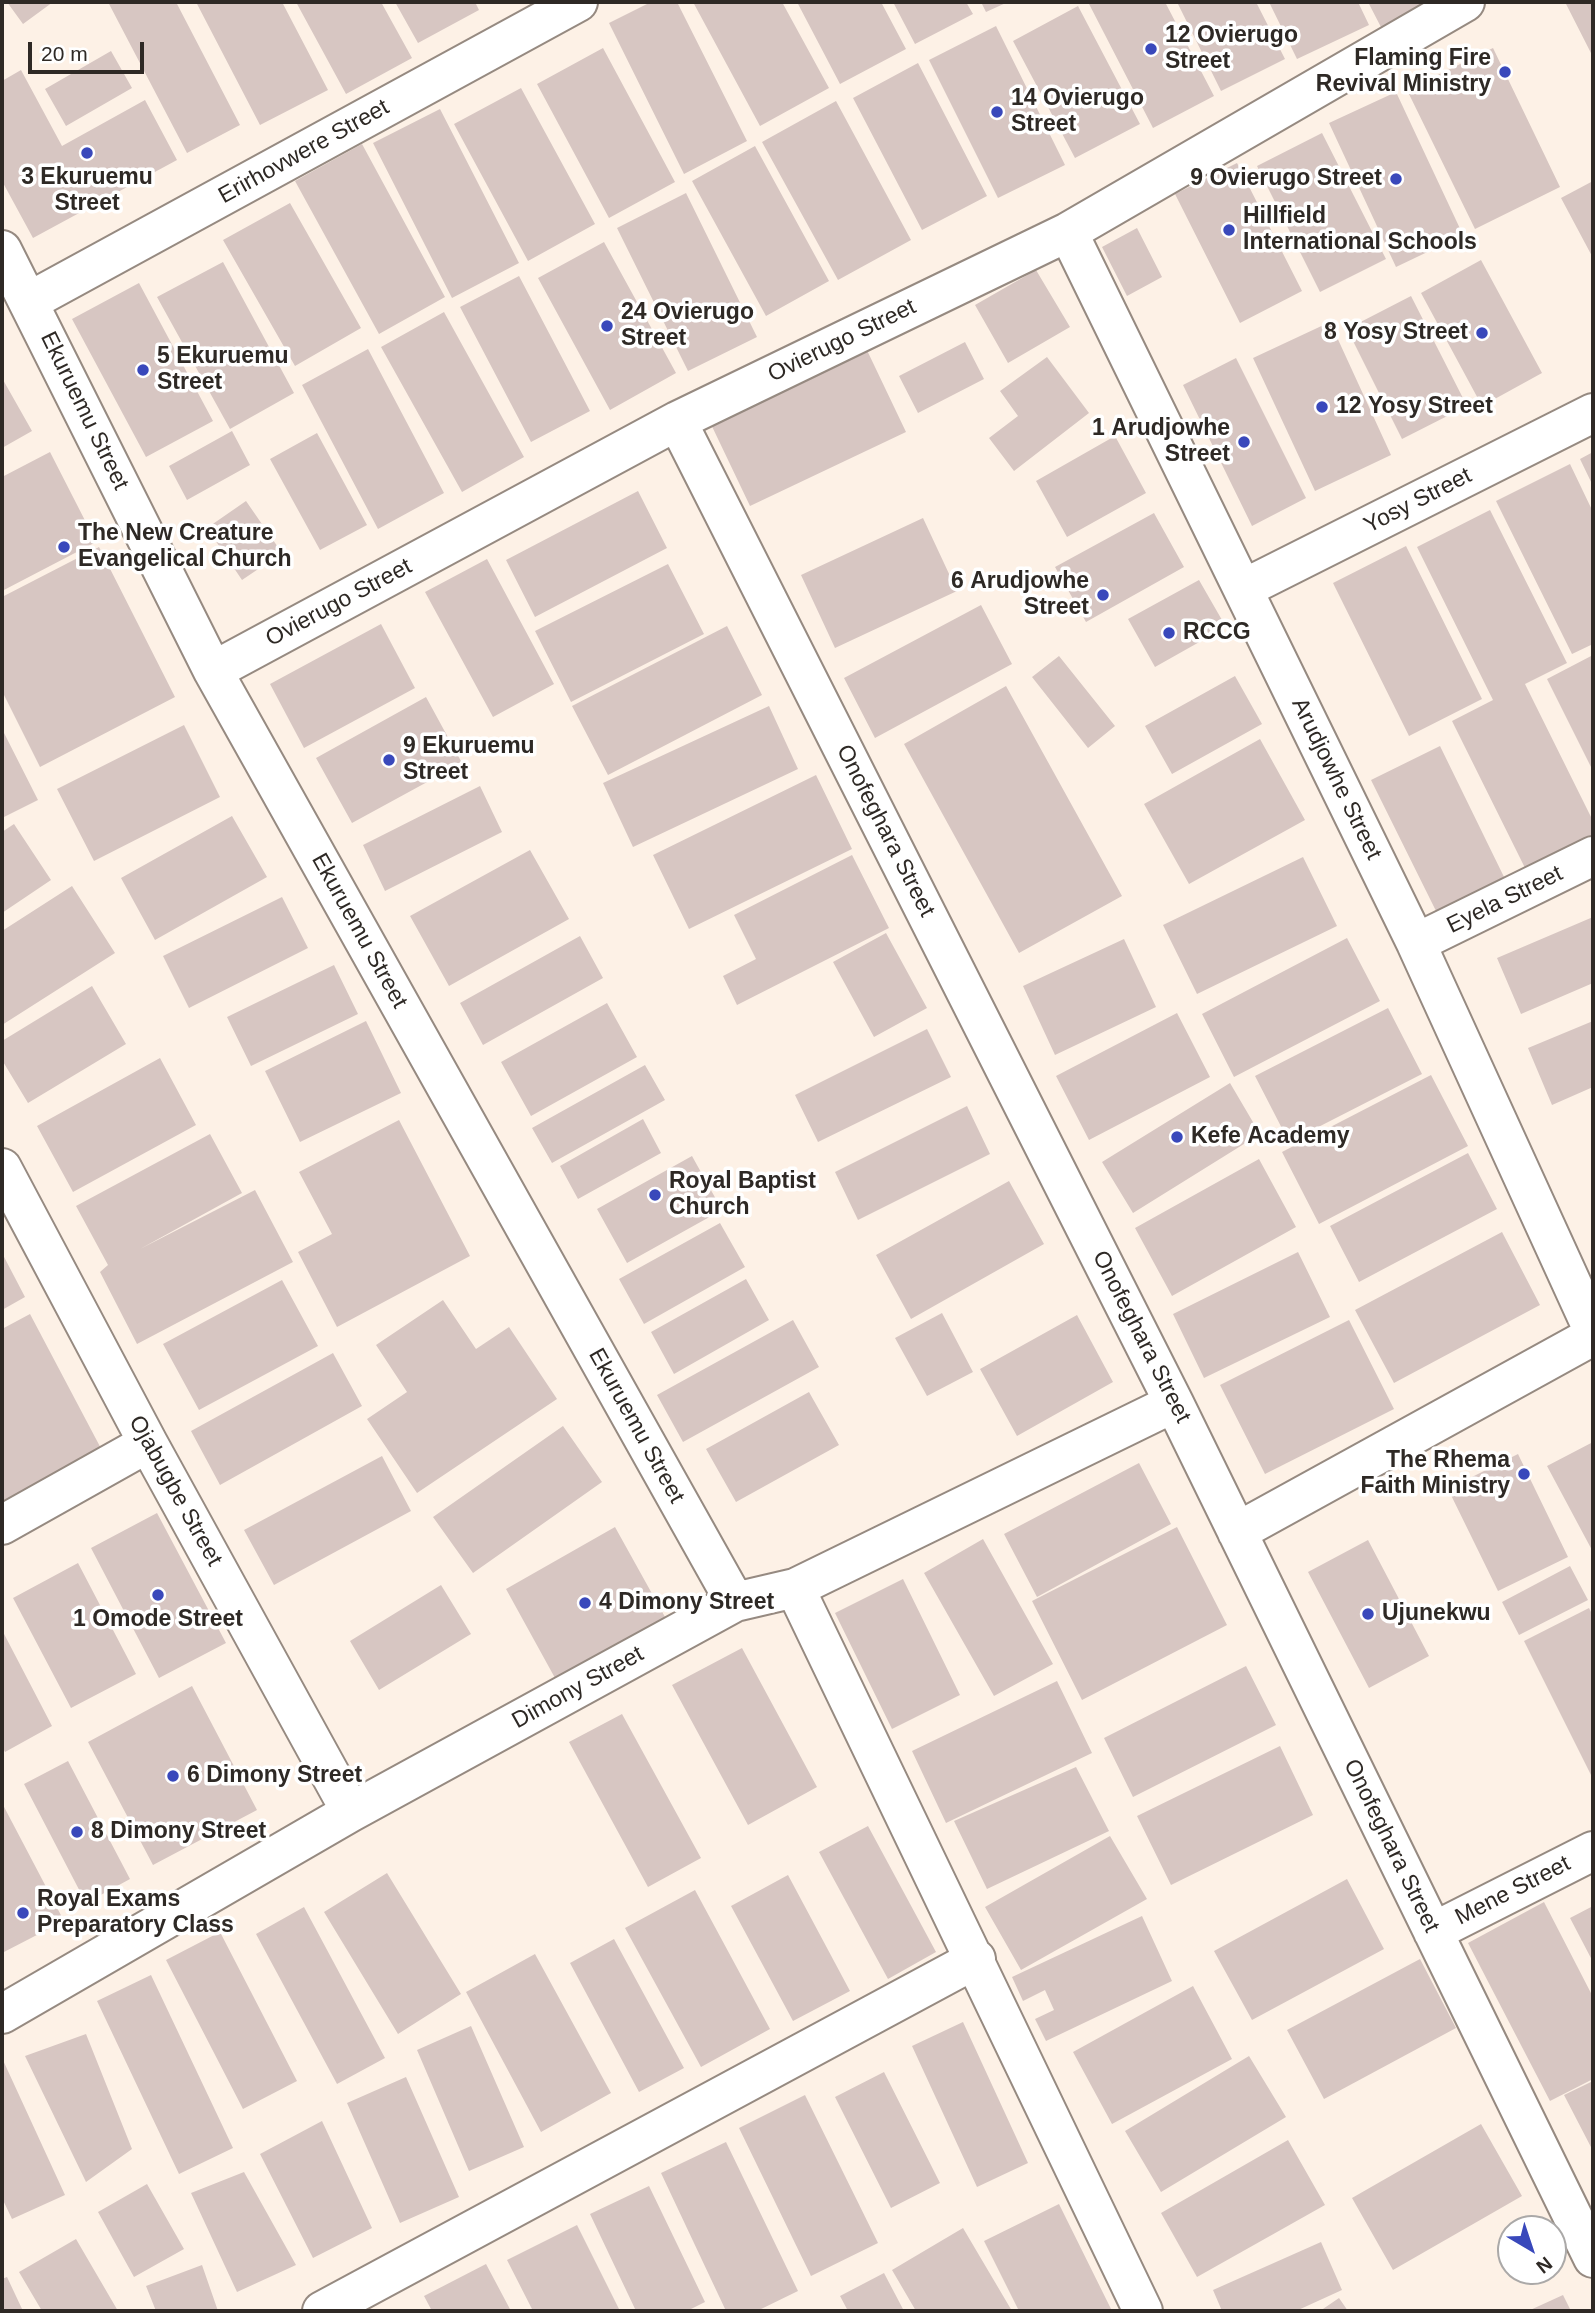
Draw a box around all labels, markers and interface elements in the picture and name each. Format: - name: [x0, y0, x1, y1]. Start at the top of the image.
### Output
- place label: 12 Ovierugo Street: [1165, 22, 1298, 76]
- scale bar: [32, 28, 147, 72]
- marker: 12 Ovierugo Street: [1143, 41, 1159, 57]
- text: 20 m: [41, 42, 88, 65]
- place label: Flaming Fire Revival Ministry: [1316, 45, 1491, 99]
- marker: Flaming Fire Revival Ministry: [1497, 64, 1513, 80]
- place label: 14 Ovierugo Street: [1011, 85, 1144, 139]
- street label: Erirhovwere Street: [214, 94, 394, 210]
- marker: 14 Ovierugo Street: [989, 104, 1005, 120]
- marker: 3 Ekuruemu Street: [79, 145, 95, 161]
- place label: 3 Ekuruemu Street: [21, 164, 153, 218]
- place label: 9 Ovierugo Street: [1190, 165, 1382, 193]
- marker: 9 Ovierugo Street: [1388, 171, 1404, 187]
- place label: Hillfield International Schools: [1243, 203, 1477, 257]
- marker: Hillfield International Schools: [1221, 222, 1237, 238]
- street label: Ovierugo Street: [764, 293, 920, 389]
- place label: 24 Ovierugo Street: [621, 299, 754, 353]
- marker: 24 Ovierugo Street: [599, 318, 615, 334]
- place label: 8 Yosy Street: [1324, 319, 1468, 347]
- marker: 8 Yosy Street: [1474, 325, 1490, 341]
- street label: Ekuruemu Street: [34, 327, 134, 495]
- place label: 5 Ekuruemu Street: [157, 343, 289, 397]
- marker: 5 Ekuruemu Street: [135, 362, 151, 378]
- place label: 12 Yosy Street: [1336, 393, 1493, 421]
- marker: 12 Yosy Street: [1314, 399, 1330, 415]
- place label: 1 Arudjowhe Street: [1092, 415, 1230, 469]
- marker: 1 Arudjowhe Street: [1236, 434, 1252, 450]
- street label: Yosy Street: [1360, 462, 1476, 540]
- place label: The New Creature Evangelical Church: [78, 520, 291, 574]
- marker: The New Creature Evangelical Church: [56, 539, 72, 555]
- street label: Ovierugo Street: [261, 553, 417, 653]
- place label: 6 Arudjowhe Street: [951, 568, 1089, 622]
- marker: 6 Arudjowhe Street: [1095, 587, 1111, 603]
- place label: RCCG: [1183, 619, 1251, 647]
- marker: RCCG: [1161, 625, 1177, 641]
- street label: Arudjowhe Street: [1285, 694, 1387, 864]
- place label: 9 Ekuruemu Street: [403, 733, 535, 787]
- street label: Onofeghara Street: [830, 740, 940, 922]
- marker: 9 Ekuruemu Street: [381, 752, 397, 768]
- street label: Ekuruemu Street: [305, 849, 413, 1013]
- street label: Eyela Street: [1443, 860, 1567, 940]
- place label: Kefe Academy: [1191, 1123, 1350, 1151]
- marker: Kefe Academy: [1169, 1129, 1185, 1145]
- place label: Royal Baptist Church: [669, 1168, 816, 1222]
- marker: Royal Baptist Church: [647, 1187, 663, 1203]
- street label: Onofeghara Street: [1086, 1246, 1196, 1428]
- street label: Ekuruemu Street: [582, 1344, 690, 1508]
- street label: Ojabugbe Street: [122, 1411, 228, 1571]
- place label: The Rhema Faith Ministry: [1360, 1447, 1510, 1501]
- marker: The Rhema Faith Ministry: [1516, 1466, 1532, 1482]
- marker: 1 Omode Street: [150, 1587, 166, 1603]
- place label: 4 Dimony Street: [599, 1589, 774, 1617]
- marker: 4 Dimony Street: [577, 1595, 593, 1611]
- place label: Ujunekwu: [1382, 1600, 1491, 1628]
- place label: 1 Omode Street: [73, 1606, 243, 1634]
- marker: Ujunekwu: [1360, 1606, 1376, 1622]
- street label: Dimony Street: [508, 1641, 648, 1735]
- street label: Onofeghara Street: [1337, 1755, 1445, 1937]
- place label: 6 Dimony Street: [187, 1762, 362, 1790]
- marker: 6 Dimony Street: [165, 1768, 181, 1784]
- place label: 8 Dimony Street: [91, 1818, 266, 1846]
- marker: 8 Dimony Street: [69, 1824, 85, 1840]
- street label: Mene Street: [1451, 1850, 1575, 1932]
- place label: Royal Exams Preparatory Class: [37, 1886, 234, 1940]
- marker: Royal Exams Preparatory Class: [15, 1905, 31, 1921]
- north arrow: [1497, 2215, 1567, 2285]
- text: N: [1532, 2253, 1556, 2278]

